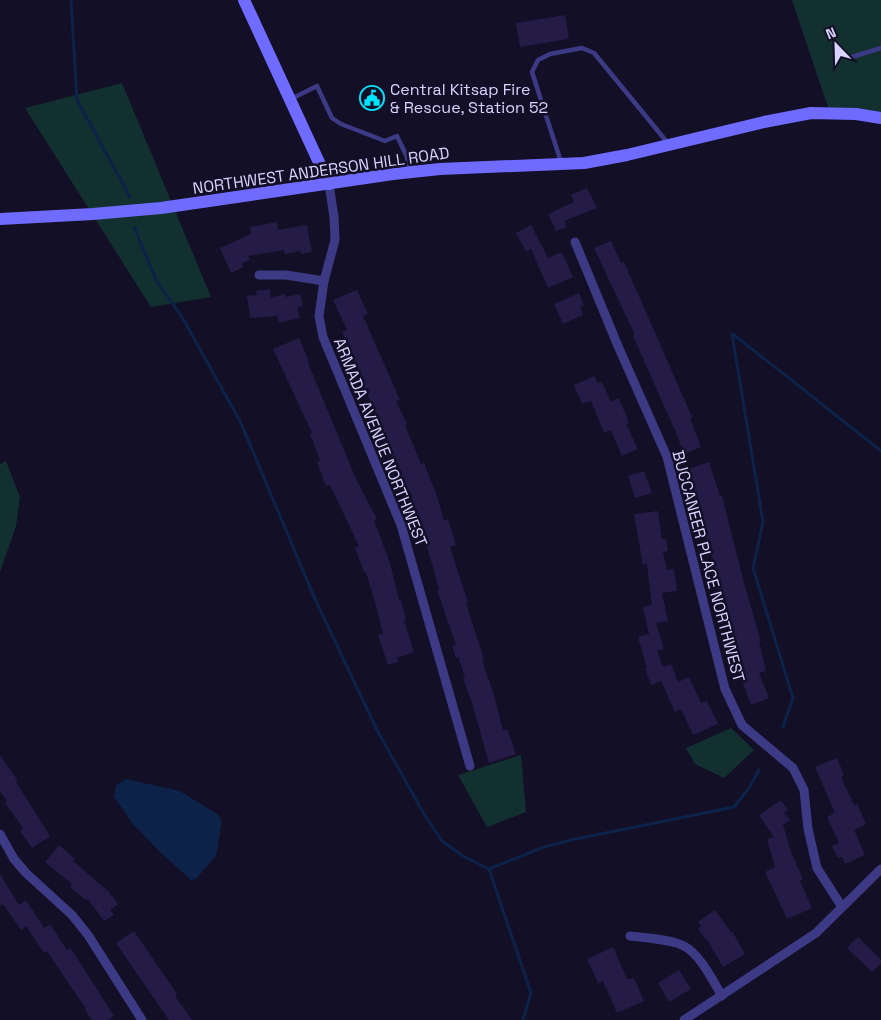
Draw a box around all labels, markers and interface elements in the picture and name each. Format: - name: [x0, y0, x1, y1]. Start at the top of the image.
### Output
- north arrow: [811, 20, 861, 70]
- text: N: [823, 23, 839, 43]
- place label: Central Kitsap Fire & Rescue, Station 52: [390, 79, 548, 118]
- public building icon: Central Kitsap Fire & Rescue, Station 52: [359, 85, 385, 111]
- street label: NORTHWEST ANDERSON HILL ROAD: [191, 142, 451, 199]
- street label: ARMADA AVENUE NORTHWEST: [329, 335, 432, 550]
- street label: BUCCANEER PLACE NORTHWEST: [667, 448, 750, 684]

